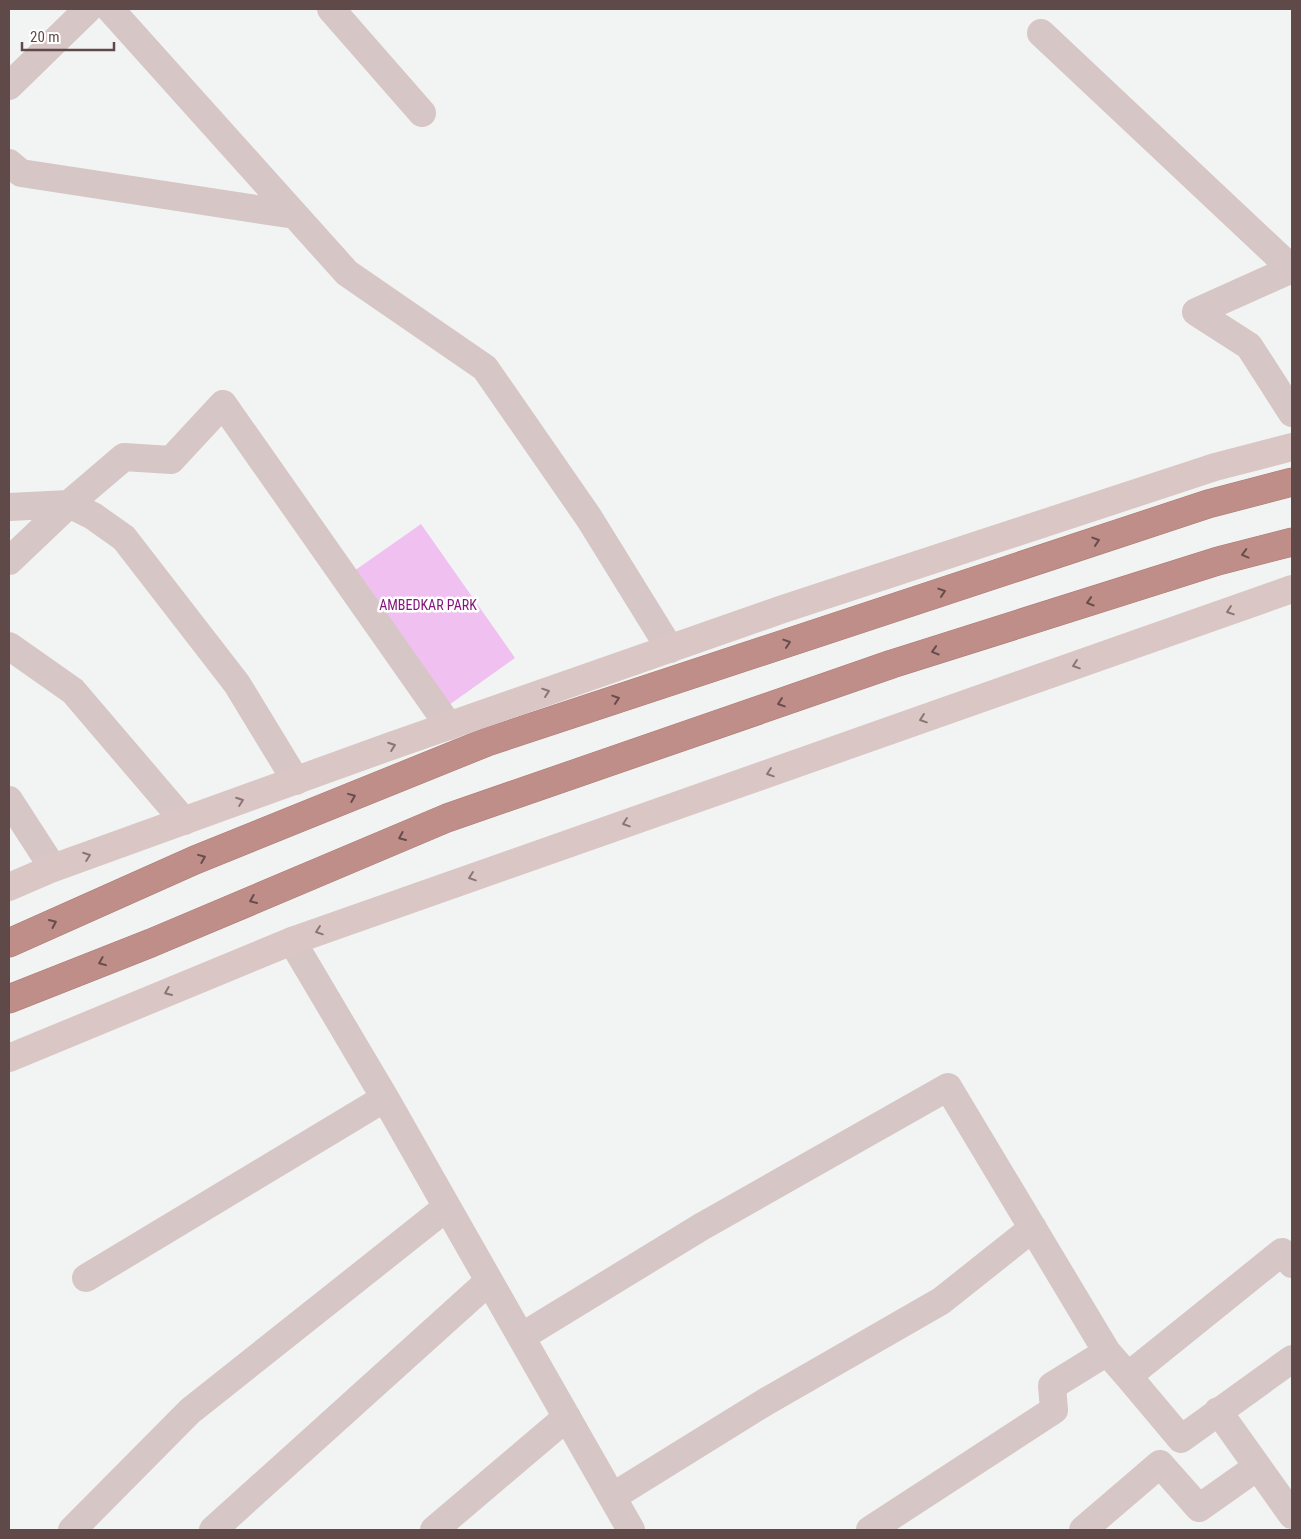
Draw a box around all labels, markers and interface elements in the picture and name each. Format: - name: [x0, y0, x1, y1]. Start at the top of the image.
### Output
- scale bar: [22, 20, 115, 52]
- text: 20 m: [30, 28, 60, 46]
- one-way arrow: [1091, 537, 1100, 547]
- one-way arrow: [1241, 548, 1250, 559]
- one-way arrow: [937, 588, 945, 598]
- one-way arrow: [1086, 596, 1094, 606]
- park label: AMBEDKAR PARK: [379, 597, 477, 613]
- one-way arrow: [1226, 605, 1234, 615]
- one-way arrow: [783, 639, 791, 649]
- one-way arrow: [931, 645, 939, 655]
- one-way arrow: [1073, 659, 1081, 669]
- one-way arrow: [541, 688, 550, 698]
- one-way arrow: [612, 695, 620, 705]
- one-way arrow: [777, 697, 786, 707]
- one-way arrow: [919, 713, 928, 723]
- one-way arrow: [388, 742, 396, 752]
- one-way arrow: [766, 767, 774, 777]
- one-way arrow: [348, 792, 356, 802]
- one-way arrow: [235, 797, 243, 807]
- one-way arrow: [622, 817, 630, 827]
- one-way arrow: [398, 831, 407, 842]
- one-way arrow: [82, 852, 90, 862]
- one-way arrow: [197, 853, 206, 864]
- one-way arrow: [469, 871, 477, 881]
- one-way arrow: [249, 894, 257, 904]
- one-way arrow: [48, 919, 57, 930]
- one-way arrow: [315, 925, 324, 935]
- one-way arrow: [98, 956, 107, 966]
- one-way arrow: [165, 986, 173, 996]

